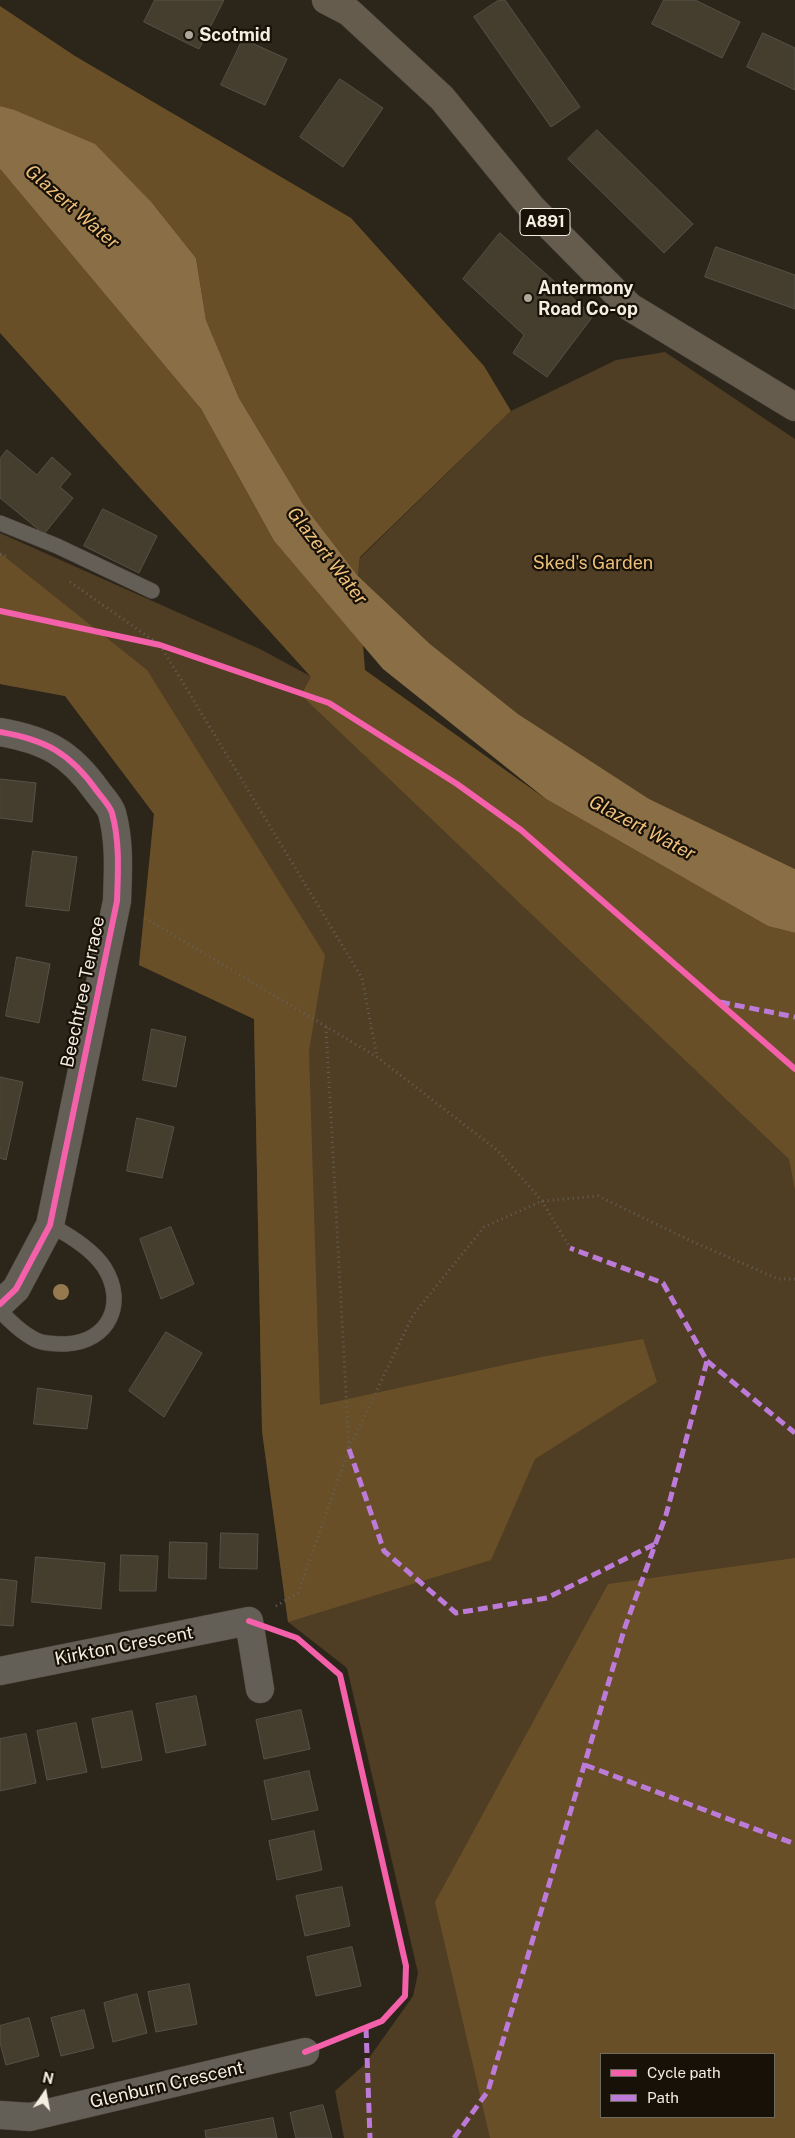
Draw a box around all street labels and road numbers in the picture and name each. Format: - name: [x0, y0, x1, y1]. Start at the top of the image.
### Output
- road number: A891: [520, 208, 570, 236]
- street label: Beechtree Terrace: [56, 914, 110, 1070]
- street label: Kirkton Crescent: [53, 1622, 195, 1670]
- street label: Glenburn Crescent: [88, 2057, 246, 2113]

